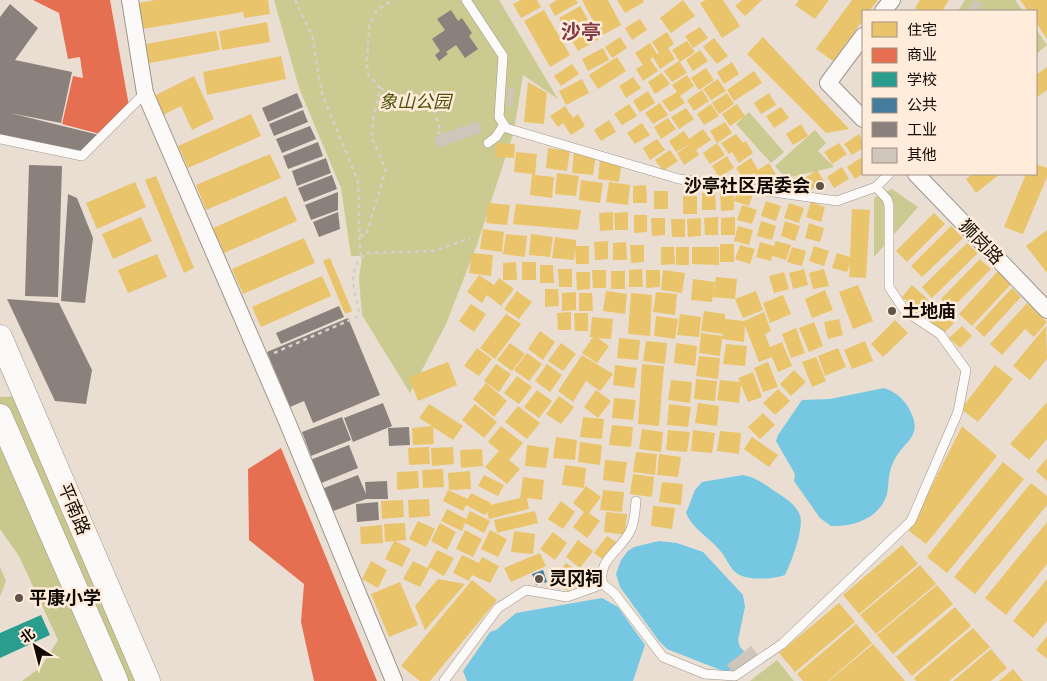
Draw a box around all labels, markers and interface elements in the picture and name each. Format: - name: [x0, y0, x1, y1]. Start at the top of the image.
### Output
- legend: [862, 10, 1037, 175]
- district label: 沙亭: [561, 20, 601, 44]
- text: 住宅: [907, 21, 937, 39]
- text: 商业: [907, 46, 937, 64]
- text: 学校: [907, 71, 937, 89]
- park label: 象山公园: [379, 91, 454, 113]
- text: 公共: [907, 96, 937, 114]
- text: 工业: [907, 121, 937, 139]
- text: 其他: [907, 146, 937, 164]
- place label: 沙亭社区居委会: [684, 175, 810, 197]
- marker: 沙亭社区居委会: [814, 180, 826, 192]
- street label: 狮岗路: [954, 215, 1008, 269]
- place label: 土地庙: [902, 300, 956, 322]
- marker: 土地庙: [886, 305, 898, 317]
- street label: 平南路: [53, 480, 95, 538]
- place label: 灵冈祠: [549, 568, 603, 590]
- marker: 灵冈祠: [533, 573, 545, 585]
- place label: 平康小学: [29, 587, 101, 609]
- marker: 平康小学: [13, 592, 25, 604]
- north arrow: [10, 621, 60, 671]
- text: 北: [17, 625, 38, 647]

